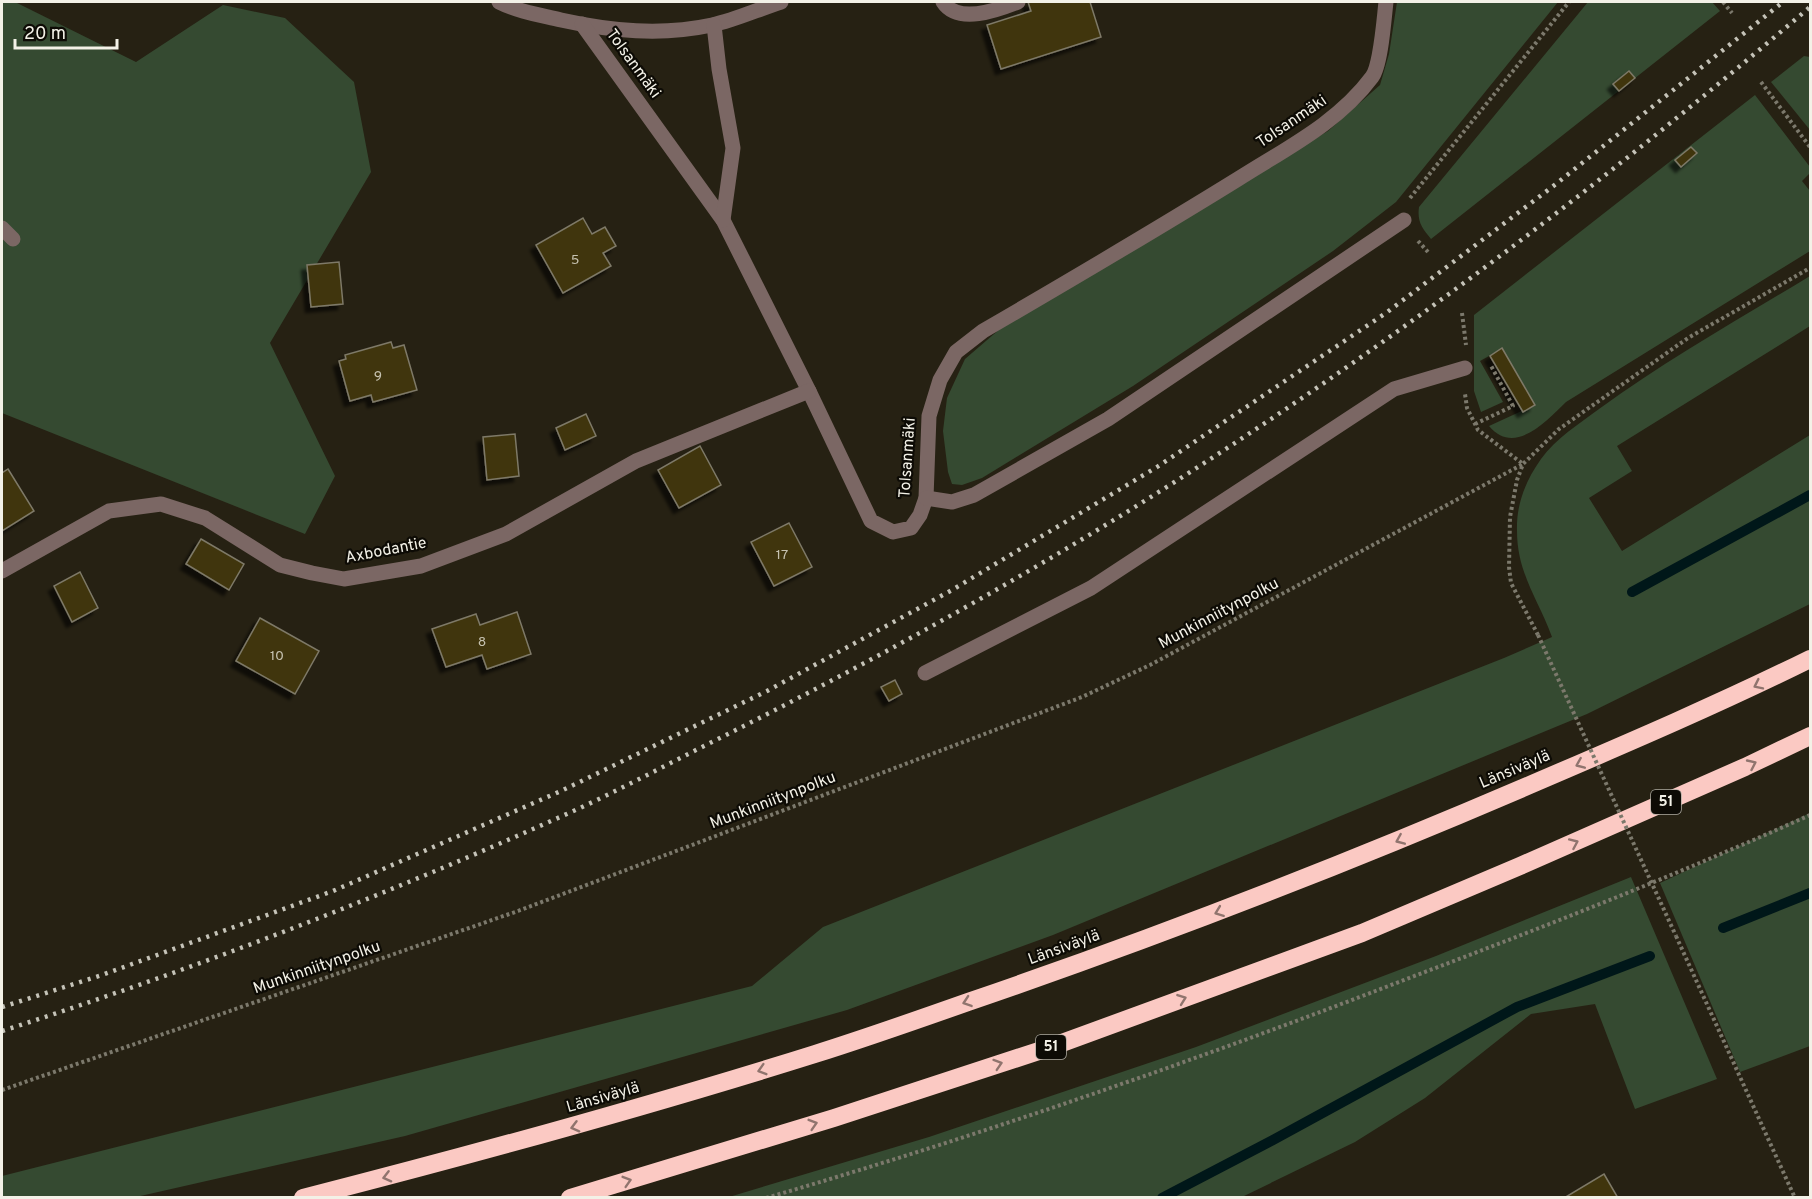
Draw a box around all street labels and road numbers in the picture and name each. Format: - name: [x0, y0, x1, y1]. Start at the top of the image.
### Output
- street label: Tolsanmäki: [601, 25, 665, 103]
- street label: Tolsanmäki: [1253, 91, 1331, 153]
- street label: Tolsanmäki: [895, 417, 921, 499]
- street label: Axbodantie: [344, 533, 428, 569]
- street label: Munkinniitynpolku: [1156, 574, 1282, 654]
- street label: Länsiväylä: [1477, 746, 1553, 794]
- street label: Munkinniitynpolku: [707, 768, 839, 834]
- road number: 51: [1651, 790, 1681, 814]
- street label: Länsiväylä: [1025, 926, 1103, 970]
- street label: Munkinniitynpolku: [251, 937, 383, 999]
- road number: 51: [1036, 1035, 1066, 1059]
- street label: Länsiväylä: [564, 1078, 642, 1118]

